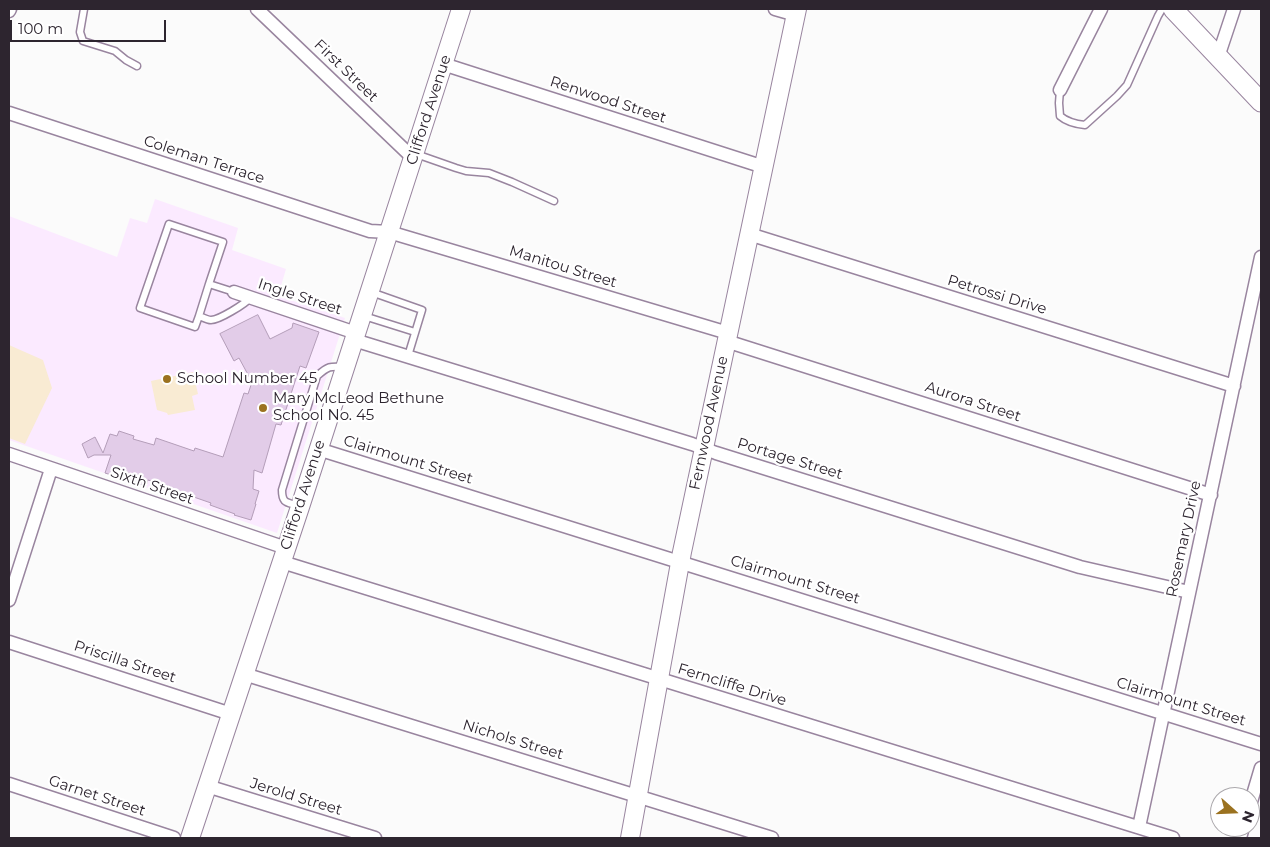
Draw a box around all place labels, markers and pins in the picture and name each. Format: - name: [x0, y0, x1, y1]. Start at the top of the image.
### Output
- place label: School Number 45: [177, 370, 317, 388]
- marker: School Number 45: [161, 373, 173, 385]
- place label: Mary McLeod Bethune School No. 45: [273, 390, 444, 425]
- marker: Mary McLeod Bethune School No. 45: [257, 402, 269, 414]

